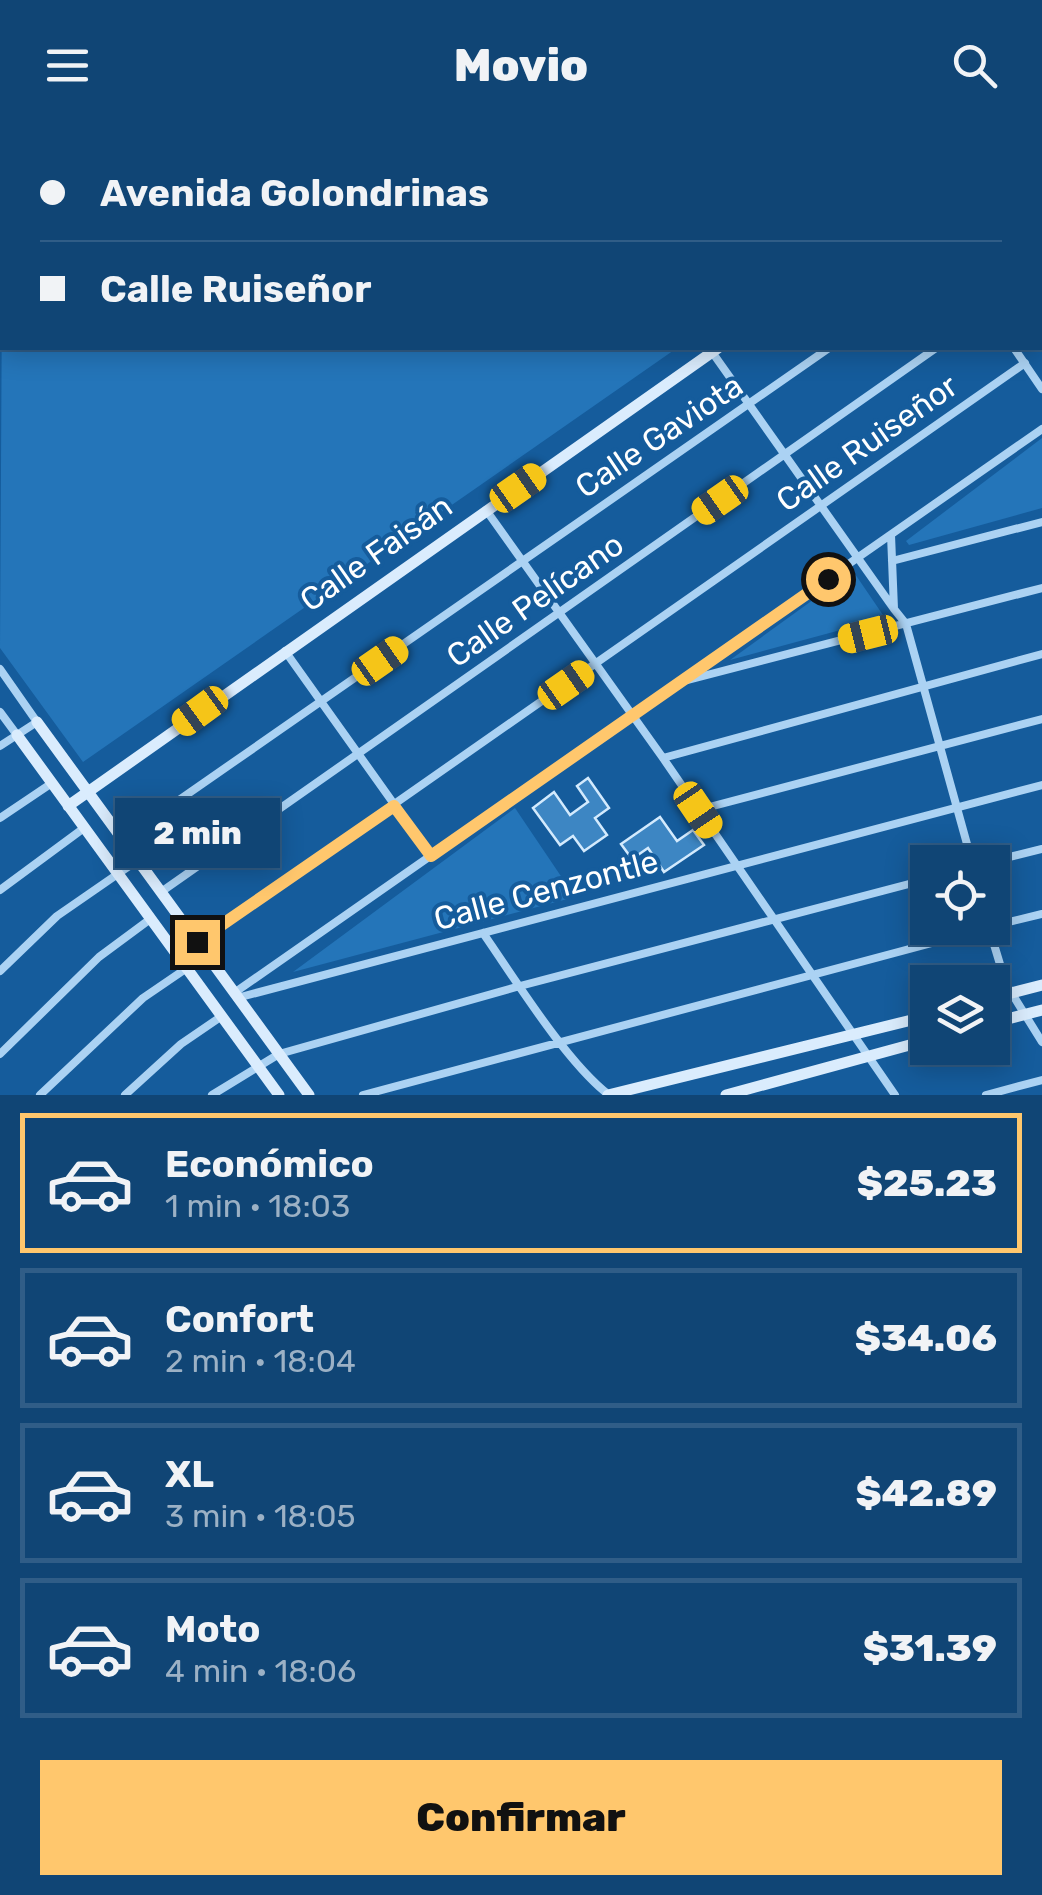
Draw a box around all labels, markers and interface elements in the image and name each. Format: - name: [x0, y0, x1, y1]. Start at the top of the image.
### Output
- icon: menu: [40, 38, 95, 93]
- icon: search: [947, 38, 1002, 93]
- text: Movio: [454, 39, 588, 92]
- text: Avenida Golondrinas: [100, 170, 489, 216]
- text: Calle Ruiseñor: [100, 266, 371, 312]
- street label: Calle Gaviota: [568, 366, 750, 506]
- street label: Calle Ruiseñor: [769, 367, 965, 519]
- car: [485, 459, 551, 517]
- car: [687, 471, 753, 529]
- street label: Calle Faisán: [293, 487, 459, 619]
- street label: Calle Pelícano: [439, 525, 631, 675]
- route start: [806, 557, 851, 602]
- car: [835, 612, 901, 656]
- car: [347, 632, 413, 690]
- car: [533, 656, 599, 714]
- car: [167, 681, 233, 741]
- car: [669, 777, 727, 843]
- callout: 2 min: [114, 797, 280, 867]
- text: 2 min: [153, 814, 242, 852]
- street label: Calle Cenzontle: [430, 842, 662, 938]
- map controls: [910, 845, 1010, 1065]
- button: locate: [910, 845, 1010, 945]
- route end: [175, 920, 220, 965]
- button: layers: [910, 965, 1010, 1065]
- icon: car: [45, 1138, 135, 1228]
- text: Económico: [165, 1141, 374, 1187]
- text: $25.23: [857, 1160, 997, 1206]
- text: 1 min · 18:03: [165, 1187, 350, 1225]
- icon: car: [45, 1293, 135, 1383]
- text: Confort: [165, 1296, 314, 1342]
- text: $34.06: [855, 1315, 997, 1361]
- text: 2 min · 18:04: [165, 1342, 356, 1380]
- icon: car: [45, 1448, 135, 1538]
- text: XL: [165, 1451, 214, 1497]
- text: $42.89: [855, 1470, 997, 1516]
- text: 3 min · 18:05: [165, 1497, 355, 1535]
- icon: car: [45, 1603, 135, 1693]
- text: Moto: [165, 1606, 261, 1652]
- text: $31.39: [863, 1625, 997, 1671]
- text: 4 min · 18:06: [165, 1652, 356, 1690]
- button: Confirmar: [40, 1760, 1002, 1875]

